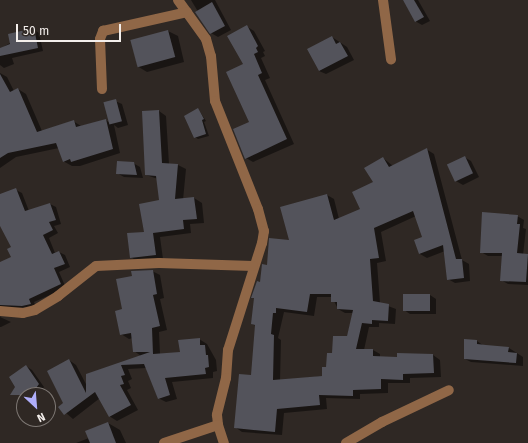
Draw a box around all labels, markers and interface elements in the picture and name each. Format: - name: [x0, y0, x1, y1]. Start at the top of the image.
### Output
- scale bar: [18, 16, 123, 42]
- text: 50 m: [23, 24, 49, 38]
- north arrow: [16, 387, 56, 427]
- text: N: [35, 410, 47, 425]

